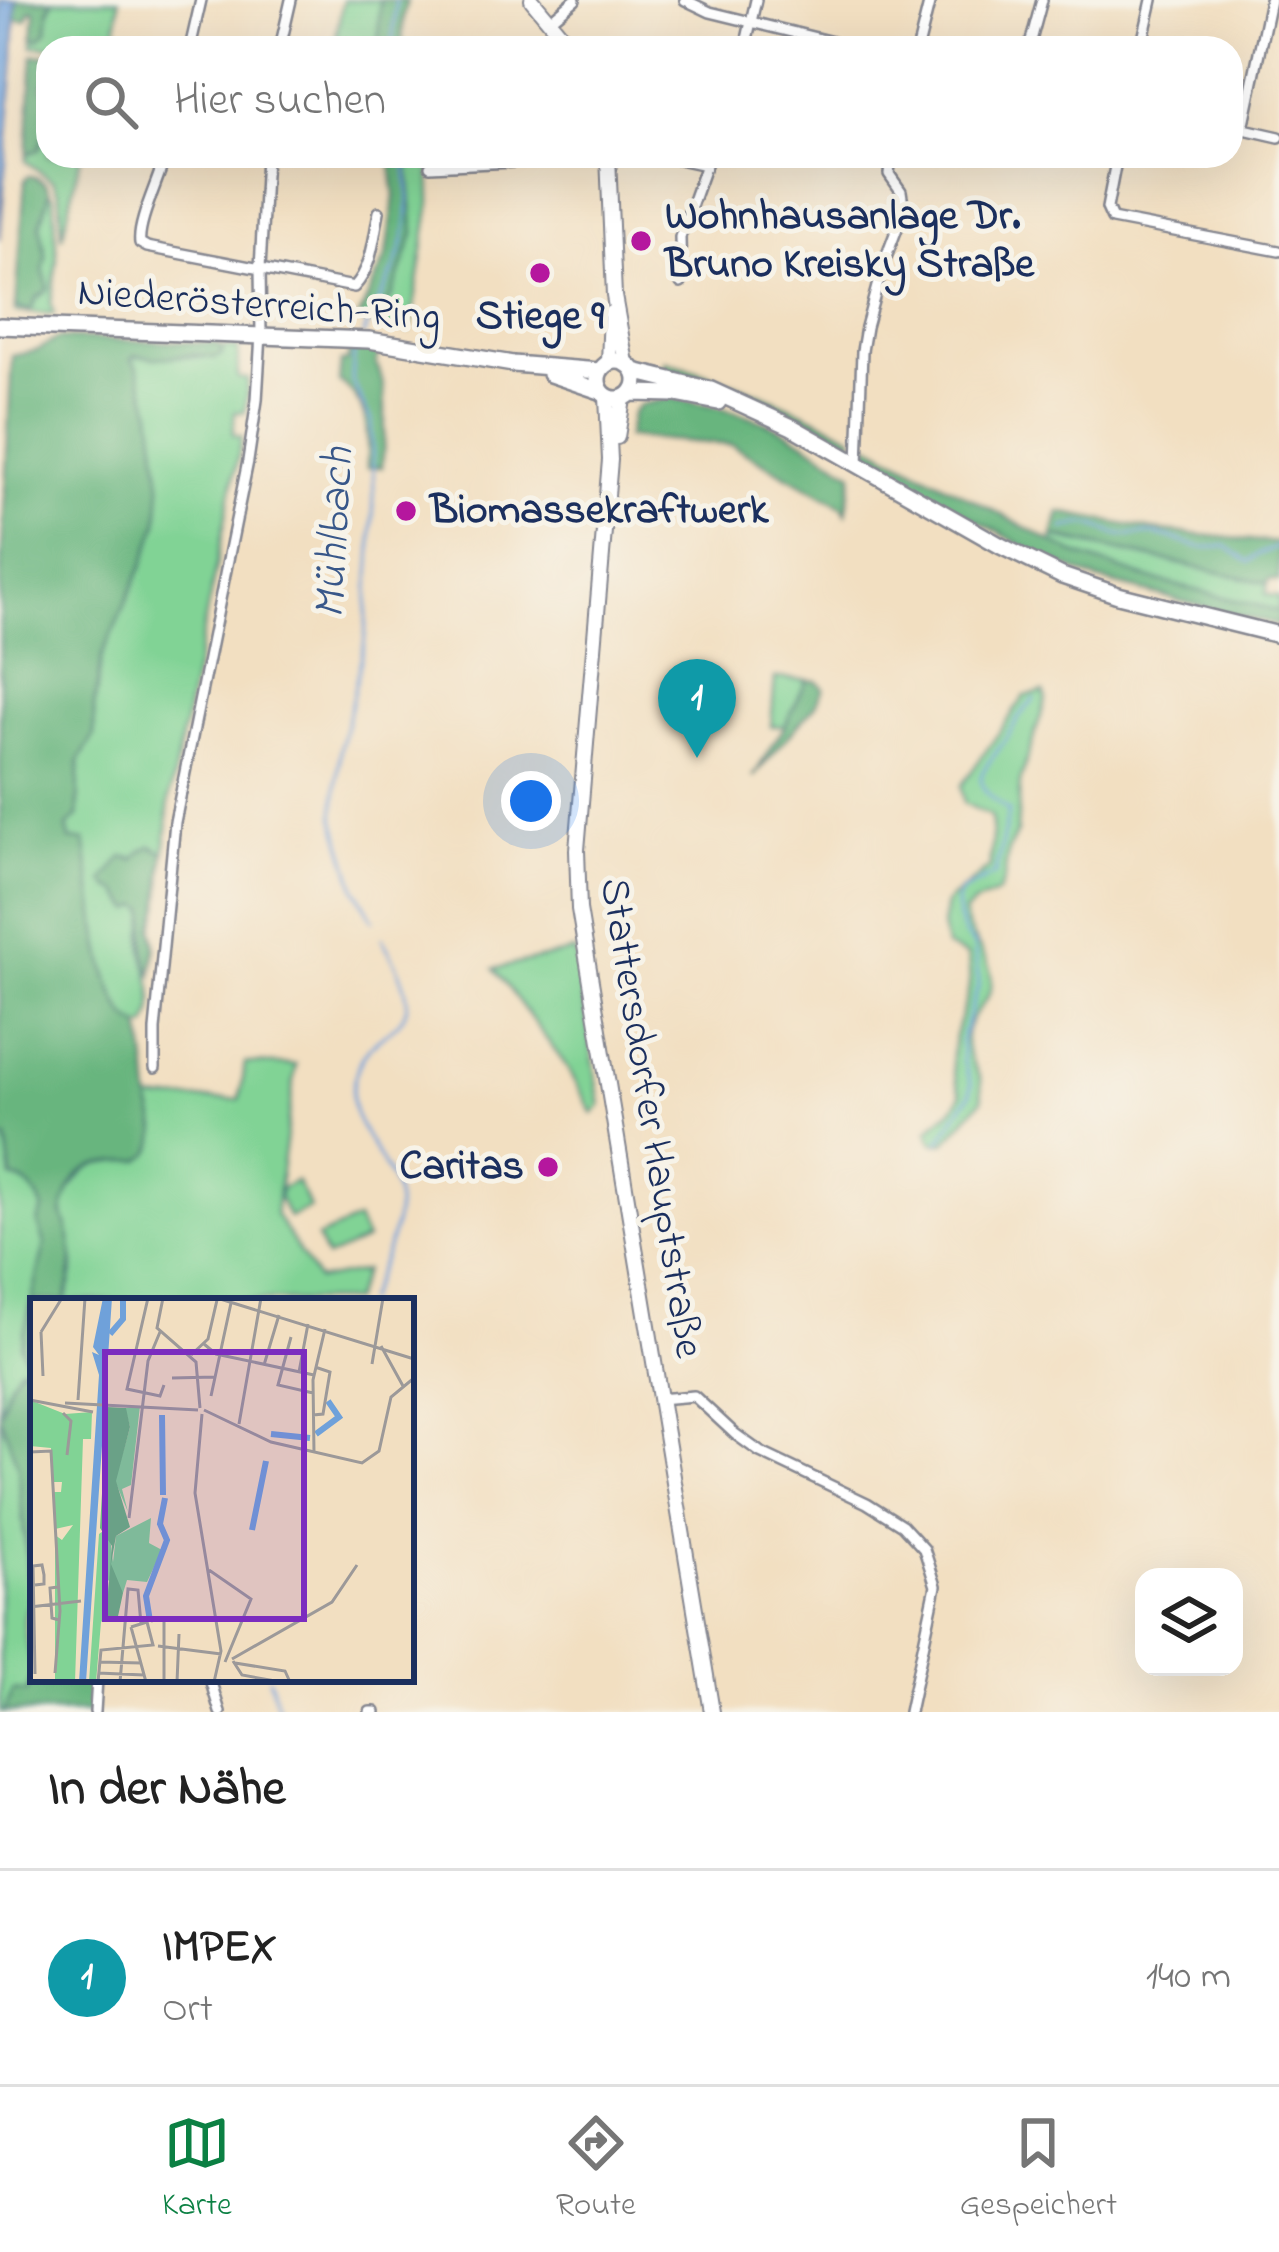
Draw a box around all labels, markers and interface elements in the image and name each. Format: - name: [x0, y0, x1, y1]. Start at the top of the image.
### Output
- search box: [36, 36, 1243, 168]
- icon: search: [78, 69, 144, 135]
- text: Hier suchen: [174, 69, 386, 135]
- place label: Wohnhausanlage Dr. Bruno Kreisky Straße: [663, 187, 1035, 296]
- marker: Wohnhausanlage Dr. Bruno Kreisky Straße: [628, 228, 654, 254]
- marker: Stiege 9: [527, 260, 553, 286]
- street label: Niederösterreich-Ring: [76, 263, 442, 349]
- place label: Stiege 9: [476, 287, 605, 349]
- water label: Mühlbach: [299, 444, 374, 620]
- place label: Biomassekraftwerk: [428, 481, 770, 542]
- marker: Biomassekraftwerk: [393, 498, 419, 524]
- pin: 1: [658, 659, 736, 758]
- your location: [501, 771, 561, 831]
- street label: Stattersdorfer Hauptstraße: [582, 874, 718, 1363]
- place label: Caritas: [400, 1137, 524, 1198]
- marker: Caritas: [535, 1154, 561, 1180]
- inset map: [30, 1298, 414, 1682]
- map controls: [1135, 1568, 1243, 1676]
- button: layers: [1135, 1568, 1243, 1676]
- text: In der Nähe: [48, 1753, 285, 1828]
- text: IMPEX: [162, 1916, 276, 1982]
- text: 1: [81, 1949, 93, 2006]
- text: 140 m: [1146, 1949, 1231, 2006]
- text: Ort: [162, 1982, 213, 2039]
- tab: Karte: [162, 2110, 232, 2230]
- tab: Route: [556, 2110, 636, 2230]
- tab: Gespeichert: [960, 2110, 1117, 2230]

